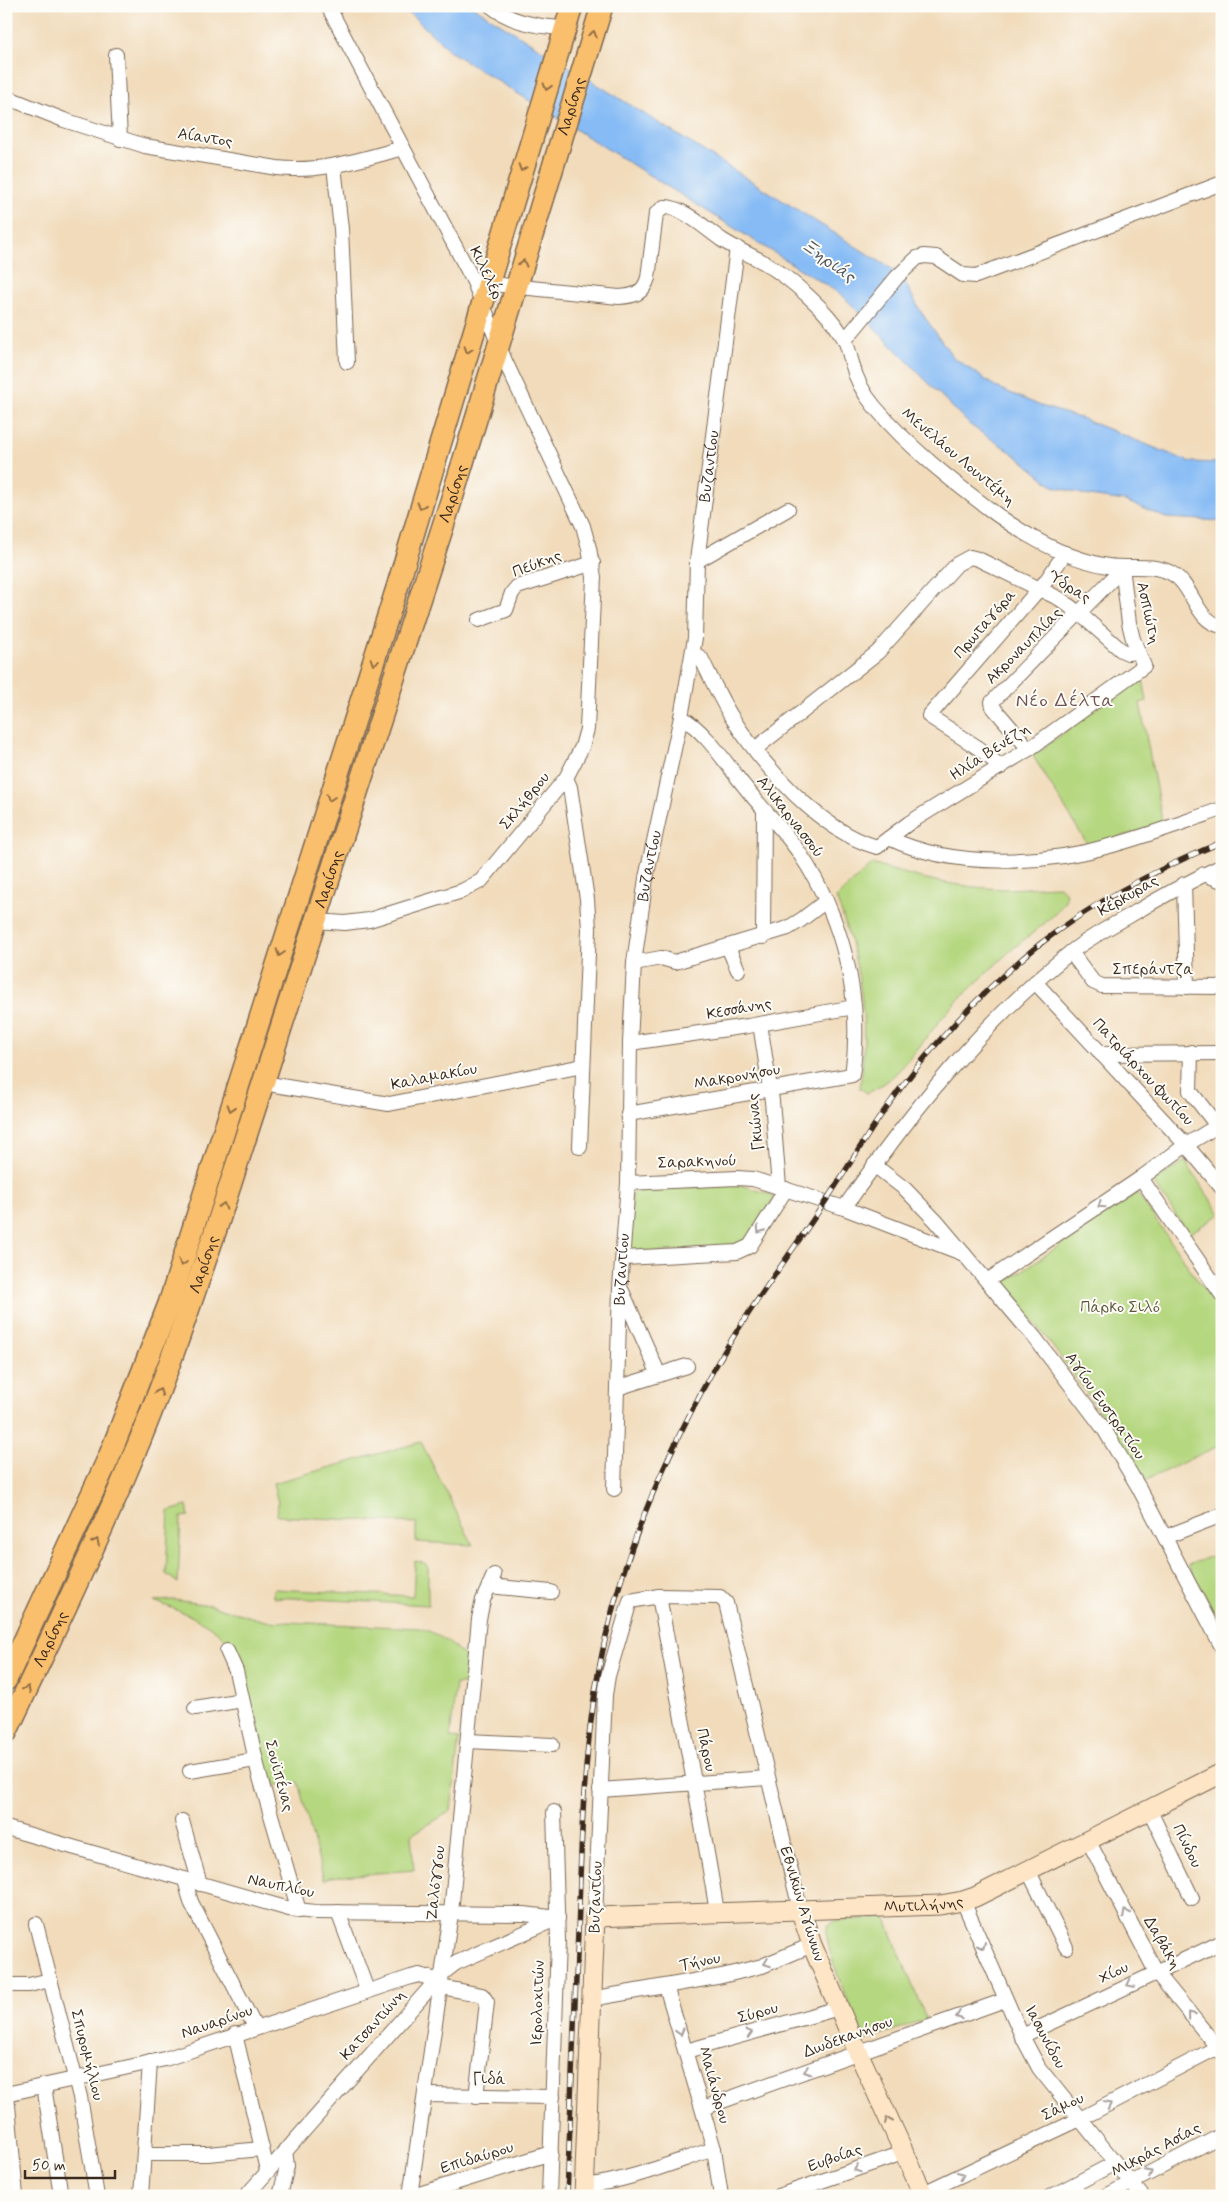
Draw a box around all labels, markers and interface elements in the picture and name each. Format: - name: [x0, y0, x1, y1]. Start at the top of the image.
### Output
- one-way arrow: [588, 30, 598, 39]
- street label: Λαρίσης: [553, 75, 590, 138]
- one-way arrow: [543, 82, 553, 90]
- street label: Αίαντος: [176, 123, 234, 153]
- one-way arrow: [517, 163, 527, 171]
- water label: Ξηριάς: [796, 234, 861, 289]
- street label: Κιλελέρ: [464, 242, 509, 303]
- one-way arrow: [517, 259, 527, 268]
- one-way arrow: [464, 346, 474, 354]
- street label: Μενελάου Λουντέμη: [896, 402, 1020, 511]
- street label: Βυζαντίου: [694, 429, 724, 503]
- street label: Λαρίσης: [434, 462, 472, 526]
- one-way arrow: [417, 502, 427, 510]
- street label: Πεύκης: [509, 545, 565, 583]
- street label: Ύδρας: [1043, 566, 1095, 608]
- street label: Ασπιώτη: [1131, 580, 1165, 646]
- street label: Πρωταγόρα: [949, 585, 1021, 663]
- street label: Ακροναυπλίας: [981, 603, 1067, 689]
- one-way arrow: [370, 657, 380, 665]
- district label: Νέο Δέλτα: [1016, 688, 1114, 713]
- street label: Ηλία Βενέζη: [945, 717, 1034, 786]
- street label: Σκλήθρου: [495, 768, 555, 834]
- street label: Αλικαρνασσού: [751, 772, 829, 862]
- one-way arrow: [326, 794, 336, 802]
- street label: Βυζαντίου: [632, 828, 667, 902]
- street label: Λαρίσης: [310, 847, 348, 911]
- street label: Κέρκυρας: [1093, 869, 1162, 922]
- one-way arrow: [276, 948, 286, 957]
- street label: Σπεράντζα: [1112, 959, 1194, 980]
- street label: Κεσσάνης: [705, 993, 773, 1025]
- street label: Πατριάρχου Φωτίου: [1088, 1014, 1198, 1130]
- street label: Καλαμακίου: [389, 1058, 479, 1096]
- street label: Μακρονήσου: [692, 1059, 782, 1095]
- street label: Γκιώνας: [743, 1092, 769, 1152]
- one-way arrow: [227, 1103, 237, 1112]
- street label: Σαρακηνού: [657, 1150, 737, 1174]
- one-way arrow: [1097, 1199, 1106, 1208]
- one-way arrow: [218, 1202, 228, 1210]
- one-way arrow: [756, 1225, 766, 1234]
- street label: Λαρίσης: [184, 1233, 224, 1296]
- street label: Βυζαντίου: [609, 1233, 635, 1305]
- one-way arrow: [178, 1258, 188, 1267]
- park label: Πάρκο Σιλό: [1080, 1297, 1160, 1318]
- street label: Αγίου Ευστρατίου: [1060, 1348, 1150, 1464]
- one-way arrow: [153, 1388, 163, 1397]
- one-way arrow: [90, 1538, 101, 1547]
- street label: Λαρίσης: [28, 1607, 73, 1671]
- one-way arrow: [21, 1685, 31, 1694]
- street label: Πάρου: [691, 1726, 721, 1774]
- street label: Σουϊπένας: [259, 1738, 300, 1814]
- street label: Πίνδου: [1167, 1821, 1207, 1871]
- street label: Ζαλόγγου: [422, 1844, 450, 1922]
- street label: Εθνικών Αγώνων: [775, 1844, 829, 1964]
- street label: Βυζαντίου: [584, 1861, 608, 1933]
- street label: Ναυπλίου: [246, 1869, 316, 1903]
- street label: Μυτιλήνης: [883, 1891, 965, 1917]
- one-way arrow: [1122, 1909, 1132, 1918]
- street label: Δαβάκη: [1138, 1913, 1186, 1973]
- one-way arrow: [976, 1941, 987, 1950]
- street label: Τήνου: [678, 1948, 722, 1976]
- street label: Χίου: [1096, 1957, 1132, 1989]
- one-way arrow: [763, 1958, 771, 1968]
- street label: Ιερολοχιτών: [526, 1960, 550, 2046]
- one-way arrow: [1126, 1978, 1135, 1989]
- street label: Κατσαντώνη: [336, 1985, 410, 2065]
- street label: Σύρου: [735, 1997, 781, 2029]
- street label: Ναυαρίνου: [178, 2000, 256, 2044]
- street label: Ιασωνίδου: [1019, 2002, 1071, 2072]
- street label: Σπυρομήλιου: [66, 2007, 108, 2103]
- one-way arrow: [956, 2010, 964, 2020]
- street label: Δωδεκανήσου: [800, 2011, 896, 2063]
- one-way arrow: [1188, 2012, 1197, 2021]
- one-way arrow: [674, 2028, 684, 2036]
- one-way arrow: [745, 2029, 753, 2039]
- street label: Μαιάνδρου: [693, 2044, 735, 2126]
- one-way arrow: [803, 2065, 811, 2075]
- street label: Γιδά: [472, 2069, 506, 2090]
- street label: Σάμου: [1038, 2088, 1088, 2126]
- one-way arrow: [1103, 2101, 1112, 2111]
- one-way arrow: [884, 2116, 894, 2125]
- street label: Μικράς Ασίας: [1107, 2118, 1205, 2182]
- street label: Επιδαύρου: [438, 2137, 516, 2179]
- street label: Ευβοίας: [805, 2139, 865, 2177]
- scale bar: [25, 2147, 115, 2179]
- text: 50 m: [32, 2156, 66, 2176]
- one-way arrow: [854, 2163, 862, 2173]
- one-way arrow: [1144, 2169, 1153, 2179]
- one-way arrow: [956, 2171, 965, 2181]

